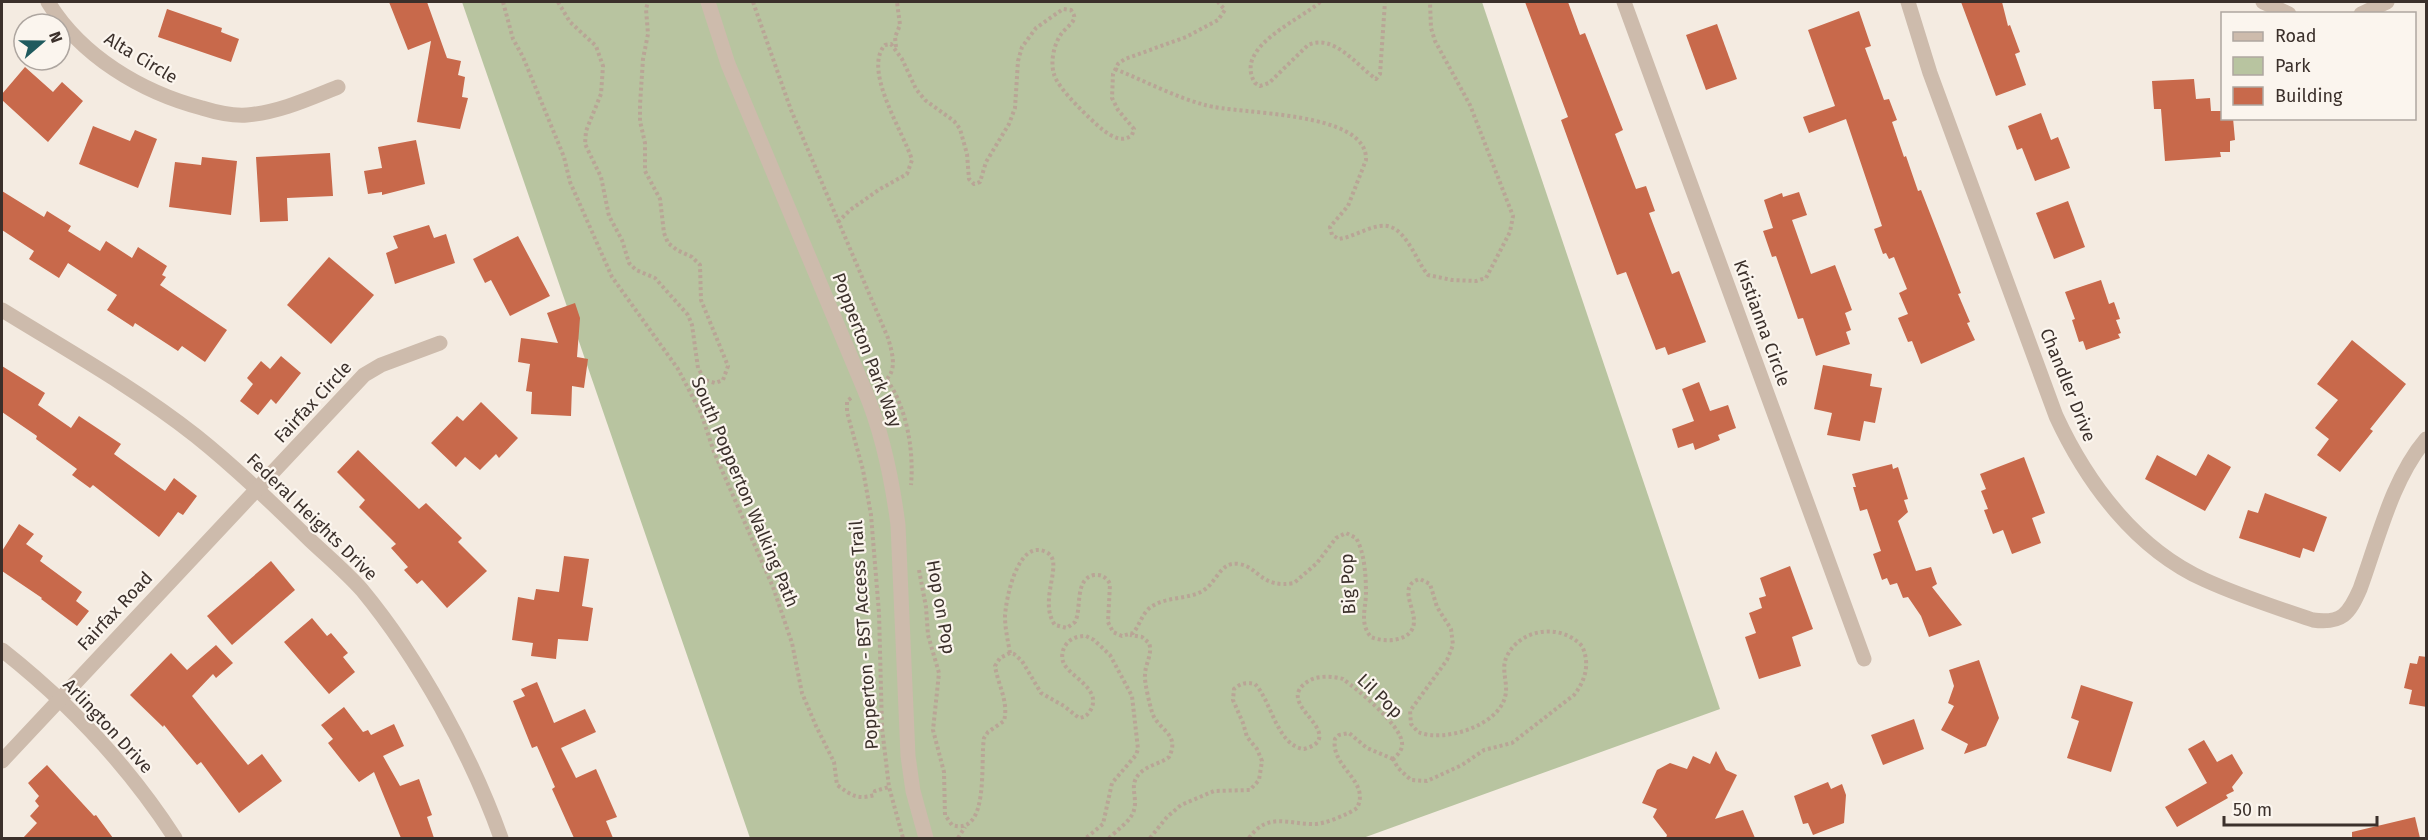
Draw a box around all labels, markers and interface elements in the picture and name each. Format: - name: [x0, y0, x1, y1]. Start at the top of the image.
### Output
- north arrow: [12, 12, 72, 72]
- legend: [2221, 12, 2416, 120]
- text: Road: [2275, 25, 2317, 47]
- street label: Alta Circle: [100, 28, 182, 88]
- text: N: [45, 29, 66, 45]
- text: Park: [2275, 55, 2311, 77]
- text: Building: [2275, 85, 2343, 107]
- street label: Kristianna Circle: [1729, 257, 1795, 389]
- street label: Popperton Park Way: [827, 270, 907, 430]
- street label: Chandler Drive: [2035, 325, 2101, 445]
- street label: Fairfax Circle: [270, 357, 356, 447]
- street label: South Popperton Walking Path: [686, 374, 804, 610]
- street label: Federal Heights Drive: [242, 449, 382, 585]
- street label: Popperton - BST Access Trail: [845, 520, 883, 750]
- street label: Big Pop: [1335, 553, 1361, 615]
- street label: Hop on Pop: [922, 558, 960, 656]
- street label: Fairfax Road: [73, 567, 157, 655]
- street label: Lil Pop: [1352, 669, 1408, 723]
- street label: Arlington Drive: [58, 674, 158, 778]
- scale bar: [2224, 789, 2377, 827]
- text: 50 m: [2233, 799, 2272, 821]

